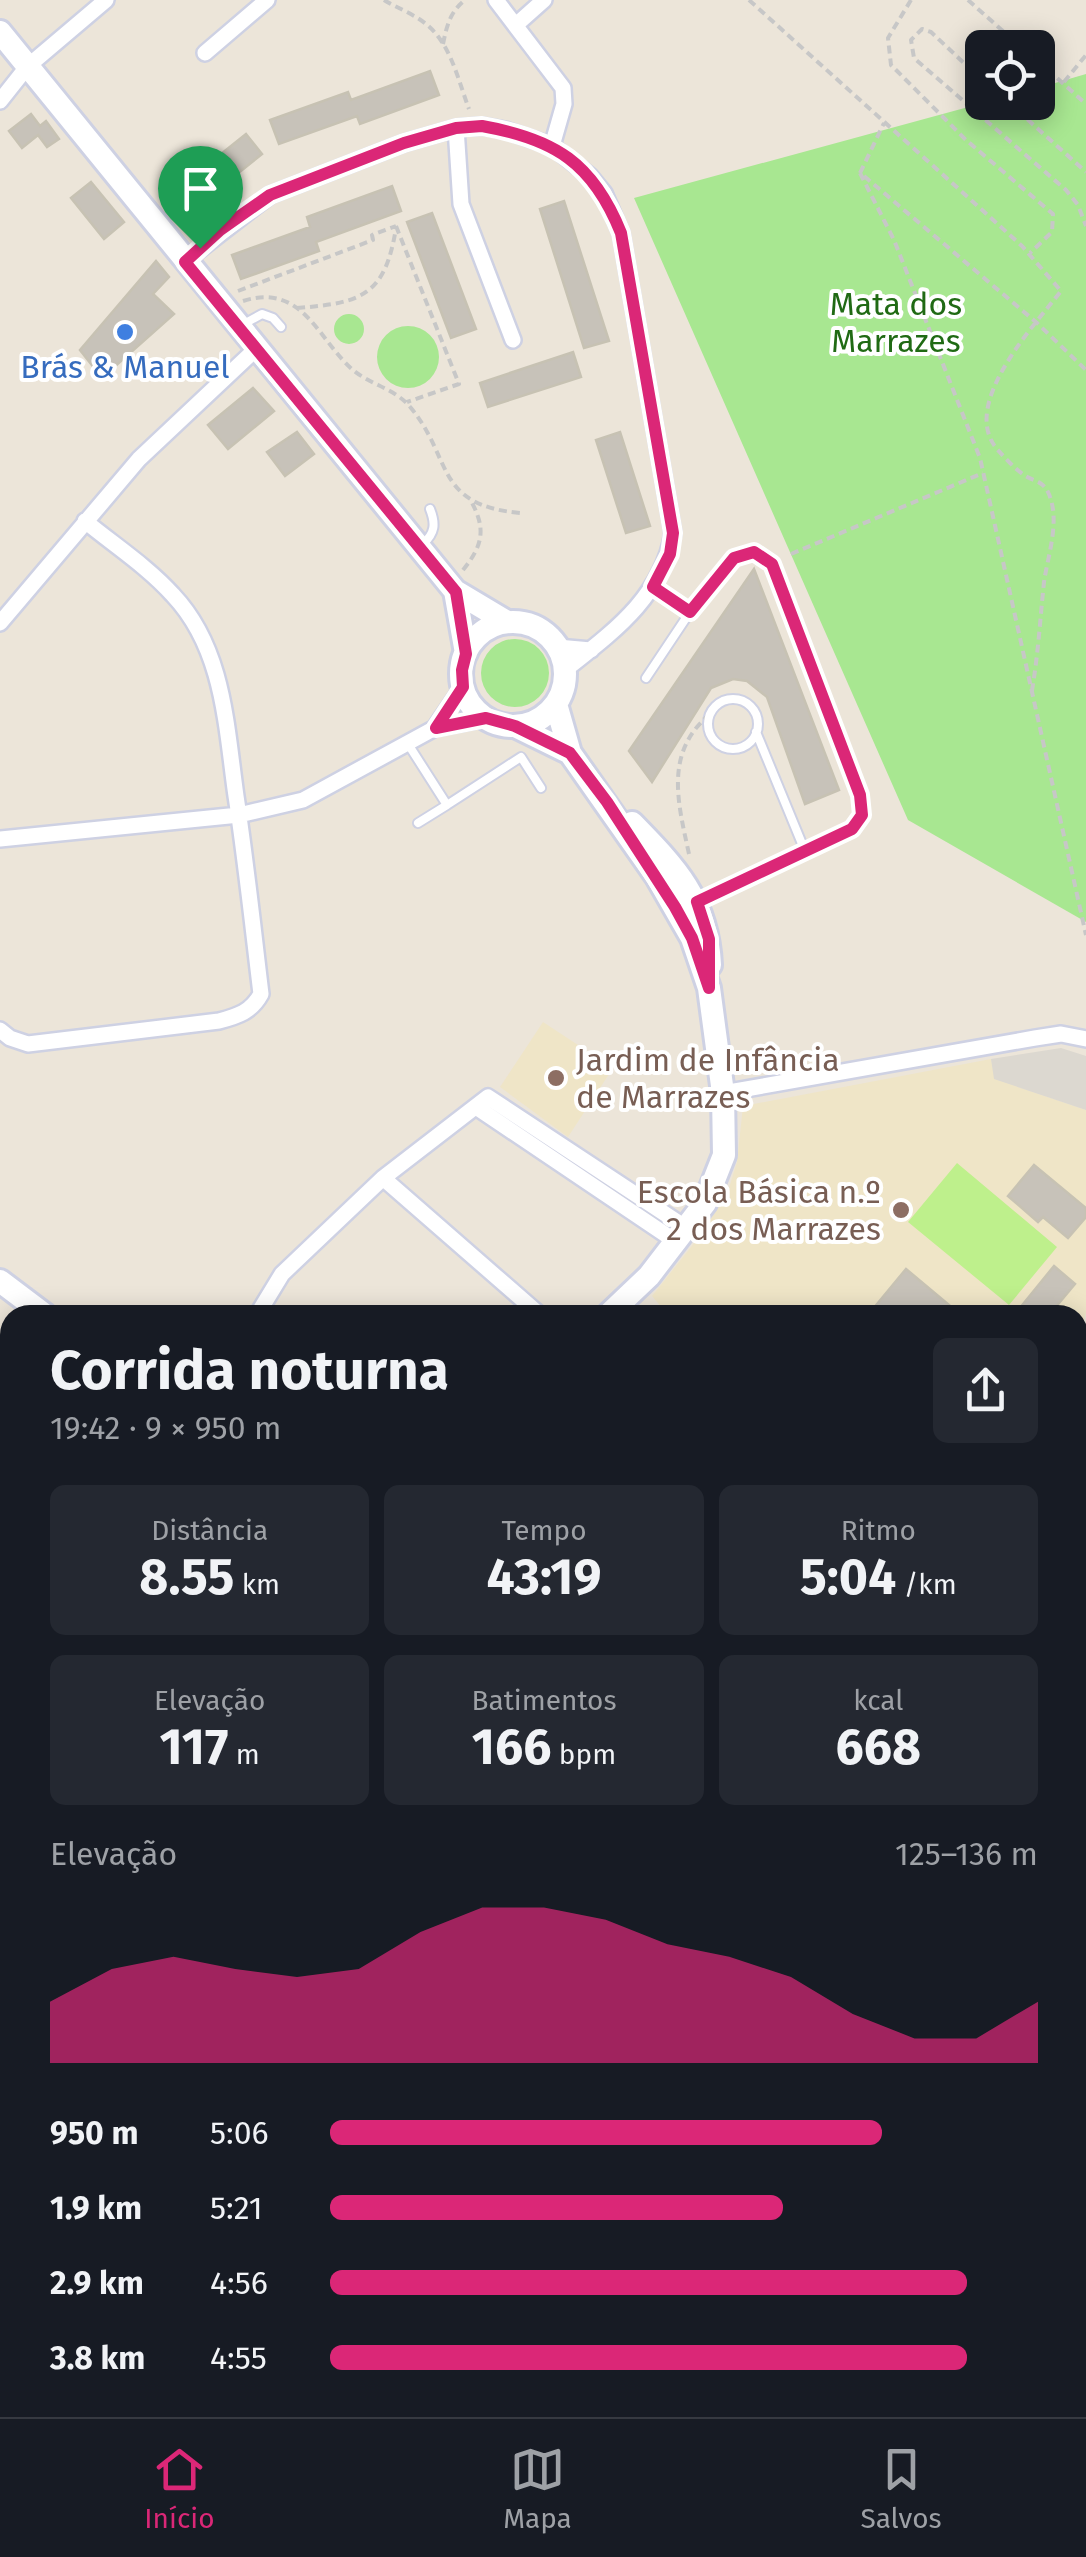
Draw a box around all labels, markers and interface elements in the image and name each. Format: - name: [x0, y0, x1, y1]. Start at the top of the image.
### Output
- map controls: [965, 30, 1055, 120]
- button: locate: [965, 30, 1055, 120]
- pin: [158, 146, 243, 249]
- icon: arrive: [173, 161, 228, 216]
- park label: Mata dos Marrazes: [830, 285, 962, 360]
- marker: Brás & Manuel: [114, 321, 136, 343]
- place label: Brás & Manuel: [20, 348, 230, 386]
- place label: Jardim de Infância de Marrazes: [576, 1041, 840, 1116]
- marker: Jardim de Infância de Marrazes: [545, 1067, 567, 1089]
- place label: Escola Básica n.º 2 dos Marrazes: [637, 1173, 881, 1248]
- marker: Escola Básica n.º 2 dos Marrazes: [890, 1199, 912, 1221]
- text: Corrida noturna: [50, 1338, 449, 1404]
- button: share: [933, 1338, 1038, 1443]
- text: 19:42 · 9 × 950 m: [50, 1409, 281, 1447]
- text: Distância: [151, 1514, 268, 1547]
- text: Tempo: [501, 1514, 587, 1547]
- text: Ritmo: [841, 1514, 916, 1547]
- text: 8.55: [139, 1547, 234, 1607]
- text: 43:19: [487, 1547, 601, 1607]
- text: 5:04: [800, 1547, 896, 1607]
- text: km: [234, 1568, 280, 1601]
- text: /km: [896, 1568, 957, 1601]
- text: Elevação: [154, 1684, 265, 1717]
- text: Batimentos: [471, 1684, 617, 1717]
- text: kcal: [853, 1684, 904, 1717]
- text: 117: [160, 1717, 228, 1777]
- text: 166: [472, 1717, 551, 1777]
- text: 668: [836, 1717, 921, 1777]
- text: m: [228, 1738, 260, 1771]
- text: bpm: [551, 1738, 616, 1771]
- text: Elevação: [50, 1835, 177, 1873]
- text: 125–136 m: [895, 1835, 1038, 1873]
- text: 950 m: [50, 2114, 138, 2152]
- text: 5:06: [210, 2114, 269, 2152]
- text: 1.9 km: [50, 2189, 142, 2227]
- text: 5:21: [210, 2189, 263, 2227]
- text: 2.9 km: [50, 2264, 144, 2302]
- text: 4:56: [210, 2264, 268, 2302]
- text: 3.8 km: [50, 2339, 145, 2377]
- text: 4:55: [210, 2339, 267, 2377]
- tab: Início: [144, 2442, 215, 2535]
- tab: Mapa: [503, 2442, 572, 2535]
- tab: Salvos: [860, 2442, 942, 2535]

